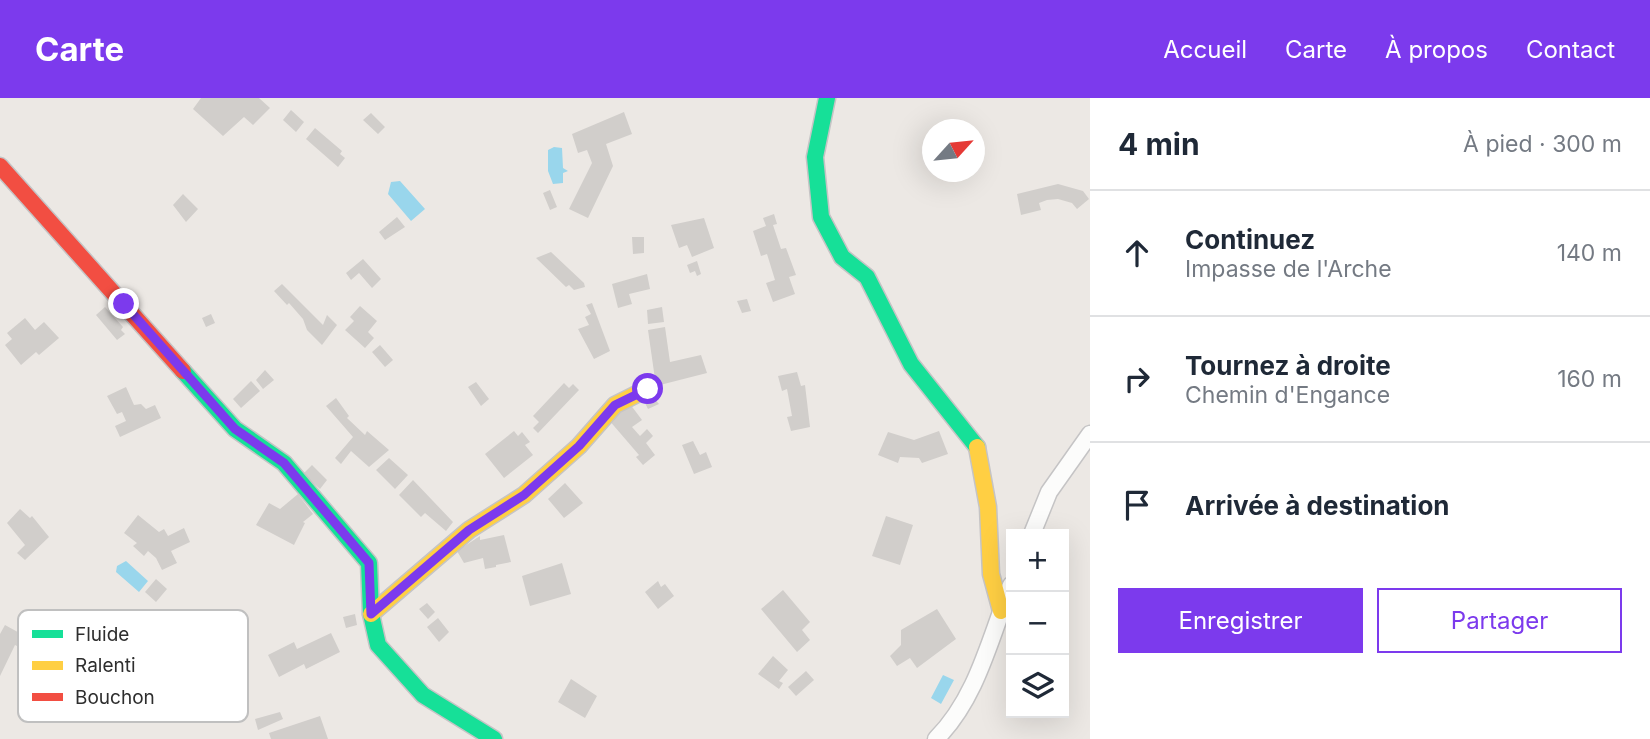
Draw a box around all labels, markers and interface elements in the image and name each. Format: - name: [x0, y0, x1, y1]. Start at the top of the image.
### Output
- text: Carte: [35, 29, 124, 69]
- text: Accueil: [1163, 35, 1247, 64]
- text: Carte: [1285, 35, 1347, 64]
- text: À propos: [1385, 35, 1488, 64]
- text: Contact: [1526, 35, 1615, 64]
- north arrow: [922, 119, 985, 182]
- text: 4 min: [1118, 126, 1200, 162]
- text: À pied · 300 m: [1463, 130, 1622, 158]
- text: Continuez: [1185, 224, 1315, 255]
- icon: ahead: [1118, 234, 1156, 272]
- text: 140 m: [1557, 239, 1622, 267]
- text: Impasse de l'Arche: [1185, 255, 1392, 283]
- route end: [108, 288, 139, 319]
- text: Tournez à droite: [1185, 350, 1391, 381]
- icon: right: [1118, 360, 1156, 398]
- text: 160 m: [1557, 365, 1622, 393]
- route start: [632, 373, 663, 404]
- text: Chemin d'Engance: [1185, 381, 1390, 409]
- icon: arrive: [1118, 486, 1156, 524]
- text: Arrivée à destination: [1185, 490, 1450, 521]
- map controls: [1006, 529, 1069, 718]
- button: +: [1006, 529, 1069, 592]
- button: Enregistrer: [1118, 588, 1363, 653]
- button: Partager: [1377, 588, 1622, 653]
- button: −: [1006, 592, 1069, 655]
- legend: [18, 610, 248, 722]
- text: Fluide: [75, 623, 129, 646]
- text: Ralenti: [75, 654, 136, 677]
- button: layers: [1006, 655, 1069, 718]
- text: Bouchon: [75, 686, 155, 709]

